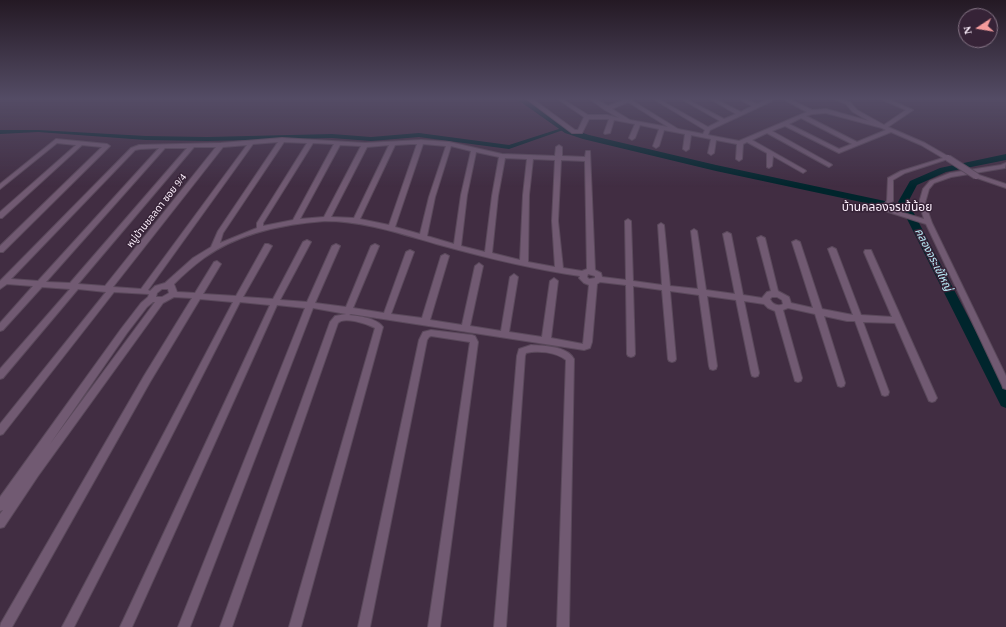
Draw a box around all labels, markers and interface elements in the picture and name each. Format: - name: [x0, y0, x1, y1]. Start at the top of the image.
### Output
- north arrow: [958, 8, 998, 48]
- text: N: [961, 25, 974, 35]
- street label: หมู่บ้านชลลดา ซอย 9/4: [124, 172, 190, 250]
- district label: บ้านคลองจรเข้น้อย: [842, 201, 932, 215]
- water label: คลองจระเข้ใหญ่: [911, 226, 955, 294]

